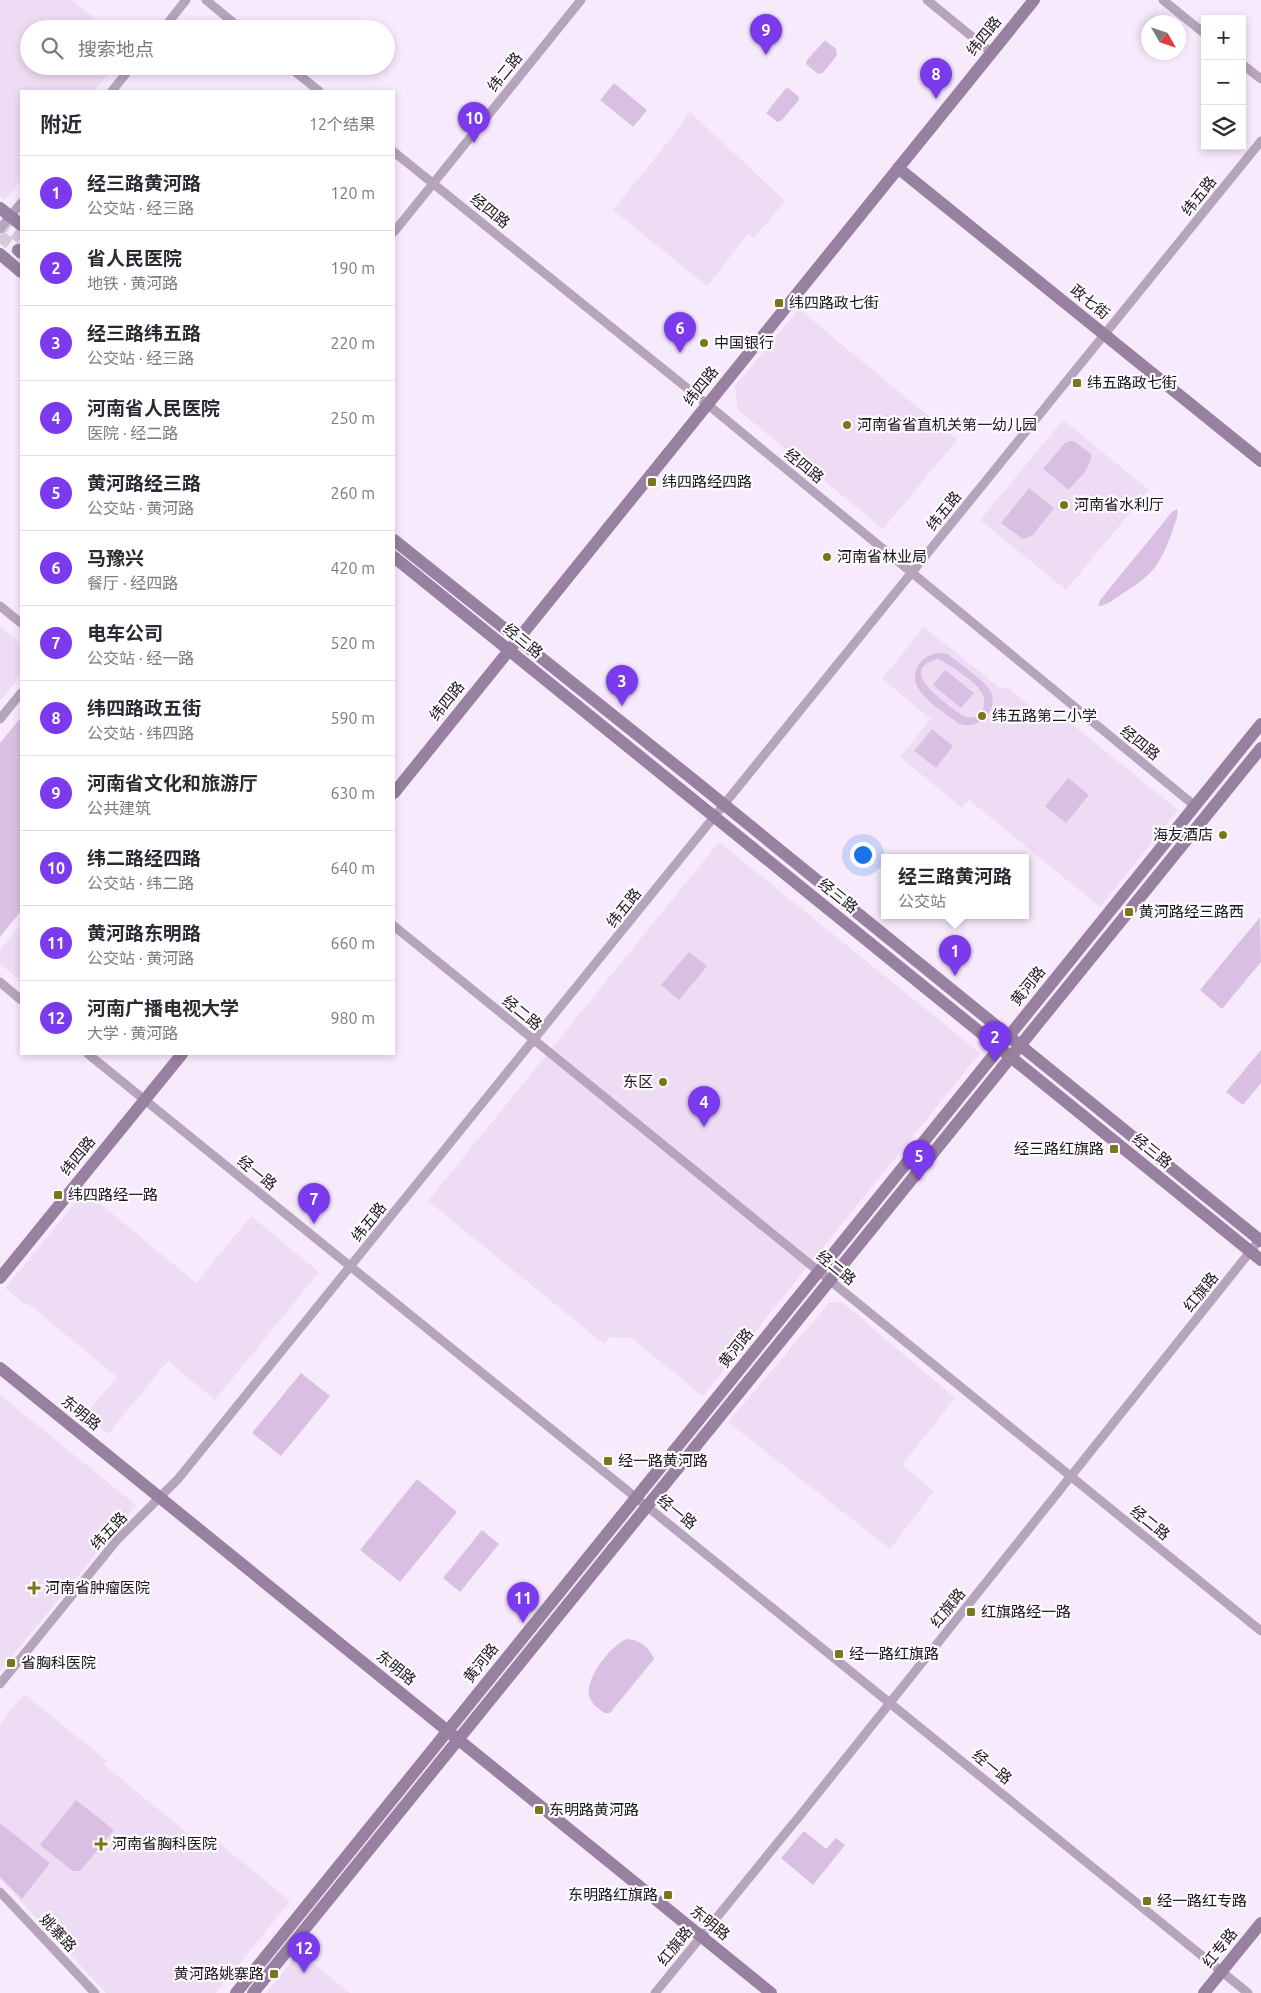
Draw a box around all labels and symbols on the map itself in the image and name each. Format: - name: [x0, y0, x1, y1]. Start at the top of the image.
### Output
- street label: 纬四路: [963, 13, 1004, 59]
- pin: 9: [750, 14, 782, 55]
- north arrow: [1141, 15, 1186, 60]
- street label: 纬二路: [484, 49, 525, 95]
- pin: 8: [920, 58, 952, 99]
- pin: 10: [458, 102, 490, 143]
- street label: 纬五路: [1178, 173, 1219, 219]
- street label: 经四路: [467, 190, 513, 231]
- street label: 政七街: [1067, 281, 1113, 322]
- place label: 纬四路政七街: [789, 294, 879, 311]
- marker: 纬四路政七街: [773, 297, 785, 309]
- pin: 6: [664, 312, 696, 353]
- place label: 中国银行: [714, 334, 774, 351]
- marker: 中国银行: [698, 337, 710, 349]
- street label: 纬四路: [680, 363, 721, 409]
- place label: 纬五路政七街: [1087, 374, 1177, 391]
- marker: 纬五路政七街: [1071, 377, 1083, 389]
- place label: 河南省省直机关第一幼儿园: [857, 416, 1037, 433]
- marker: 河南省省直机关第一幼儿园: [841, 419, 853, 431]
- street label: 经四路: [781, 445, 827, 486]
- place label: 纬四路经四路: [662, 473, 752, 490]
- marker: 纬四路经四路: [646, 476, 658, 488]
- street label: 纬五路: [923, 488, 964, 534]
- place label: 河南省水利厅: [1074, 496, 1164, 513]
- marker: 河南省水利厅: [1058, 499, 1070, 511]
- place label: 河南省林业局: [837, 548, 927, 565]
- marker: 河南省林业局: [821, 551, 833, 563]
- street label: 经三路: [500, 620, 546, 661]
- pin: 3: [606, 665, 638, 706]
- street label: 纬四路: [426, 678, 467, 724]
- place label: 纬五路第二小学: [992, 707, 1097, 724]
- marker: 纬五路第二小学: [976, 710, 988, 722]
- street label: 经四路: [1117, 722, 1163, 763]
- place label: 海友酒店: [1153, 826, 1213, 843]
- marker: 海友酒店: [1217, 829, 1229, 841]
- your location: [850, 842, 876, 868]
- street label: 经三路: [815, 875, 861, 916]
- street label: 纬五路: [603, 885, 644, 931]
- place label: 黄河路经三路西: [1139, 903, 1244, 920]
- marker: 黄河路经三路西: [1123, 906, 1135, 918]
- pin: 1: [939, 935, 971, 976]
- street label: 黄河路: [1007, 963, 1048, 1009]
- street label: 经二路: [499, 992, 545, 1033]
- pin: 2: [979, 1021, 1011, 1062]
- place label: 东区: [623, 1073, 653, 1090]
- marker: 东区: [657, 1076, 669, 1088]
- pin: 4: [688, 1086, 720, 1127]
- street label: 经三路: [1129, 1130, 1175, 1171]
- street label: 纬四路: [57, 1133, 98, 1179]
- pin: 5: [903, 1140, 935, 1181]
- place label: 经三路红旗路: [1014, 1140, 1104, 1157]
- marker: 经三路红旗路: [1108, 1143, 1120, 1155]
- street label: 经一路: [234, 1152, 280, 1193]
- pin: 7: [298, 1183, 330, 1224]
- place label: 纬四路经一路: [68, 1186, 158, 1203]
- marker: 纬四路经一路: [52, 1189, 64, 1201]
- street label: 纬五路: [348, 1199, 389, 1245]
- street label: 经二路: [813, 1247, 859, 1288]
- street label: 红旗路: [1180, 1269, 1221, 1315]
- street label: 黄河路: [715, 1325, 756, 1371]
- street label: 东明路: [58, 1392, 104, 1433]
- place label: 经一路黄河路: [618, 1452, 708, 1469]
- marker: 经一路黄河路: [602, 1455, 614, 1467]
- street label: 经一路: [654, 1491, 700, 1532]
- street label: 经二路: [1127, 1502, 1173, 1543]
- street label: 纬五路: [87, 1508, 130, 1553]
- place label: 河南省肿瘤医院: [45, 1579, 150, 1596]
- marker: 河南省肿瘤医院: [27, 1581, 41, 1595]
- pin: 11: [507, 1582, 539, 1623]
- street label: 红旗路: [927, 1585, 968, 1631]
- place label: 红旗路经一路: [981, 1603, 1071, 1620]
- marker: 红旗路经一路: [965, 1606, 977, 1618]
- street label: 黄河路: [460, 1640, 501, 1686]
- place label: 经一路红旗路: [849, 1645, 939, 1662]
- street label: 东明路: [373, 1647, 419, 1688]
- marker: 经一路红旗路: [833, 1648, 845, 1660]
- place label: 省胸科医院: [21, 1654, 96, 1671]
- marker: 省胸科医院: [5, 1657, 17, 1669]
- street label: 经一路: [969, 1746, 1015, 1787]
- place label: 东明路黄河路: [549, 1801, 639, 1818]
- marker: 东明路黄河路: [533, 1804, 545, 1816]
- place label: 河南省胸科医院: [112, 1835, 217, 1852]
- marker: 河南省胸科医院: [94, 1837, 108, 1851]
- place label: 东明路红旗路: [568, 1886, 658, 1903]
- marker: 东明路红旗路: [662, 1889, 674, 1901]
- place label: 经一路红专路: [1157, 1892, 1247, 1909]
- marker: 经一路红专路: [1141, 1895, 1153, 1907]
- street label: 东明路: [687, 1902, 733, 1943]
- street label: 姚寨路: [37, 1910, 80, 1955]
- street label: 红旗路: [654, 1923, 695, 1969]
- street label: 红专路: [1199, 1925, 1240, 1971]
- pin: 12: [288, 1932, 320, 1973]
- place label: 黄河路姚寨路: [174, 1965, 264, 1982]
- marker: 黄河路姚寨路: [268, 1968, 280, 1980]

